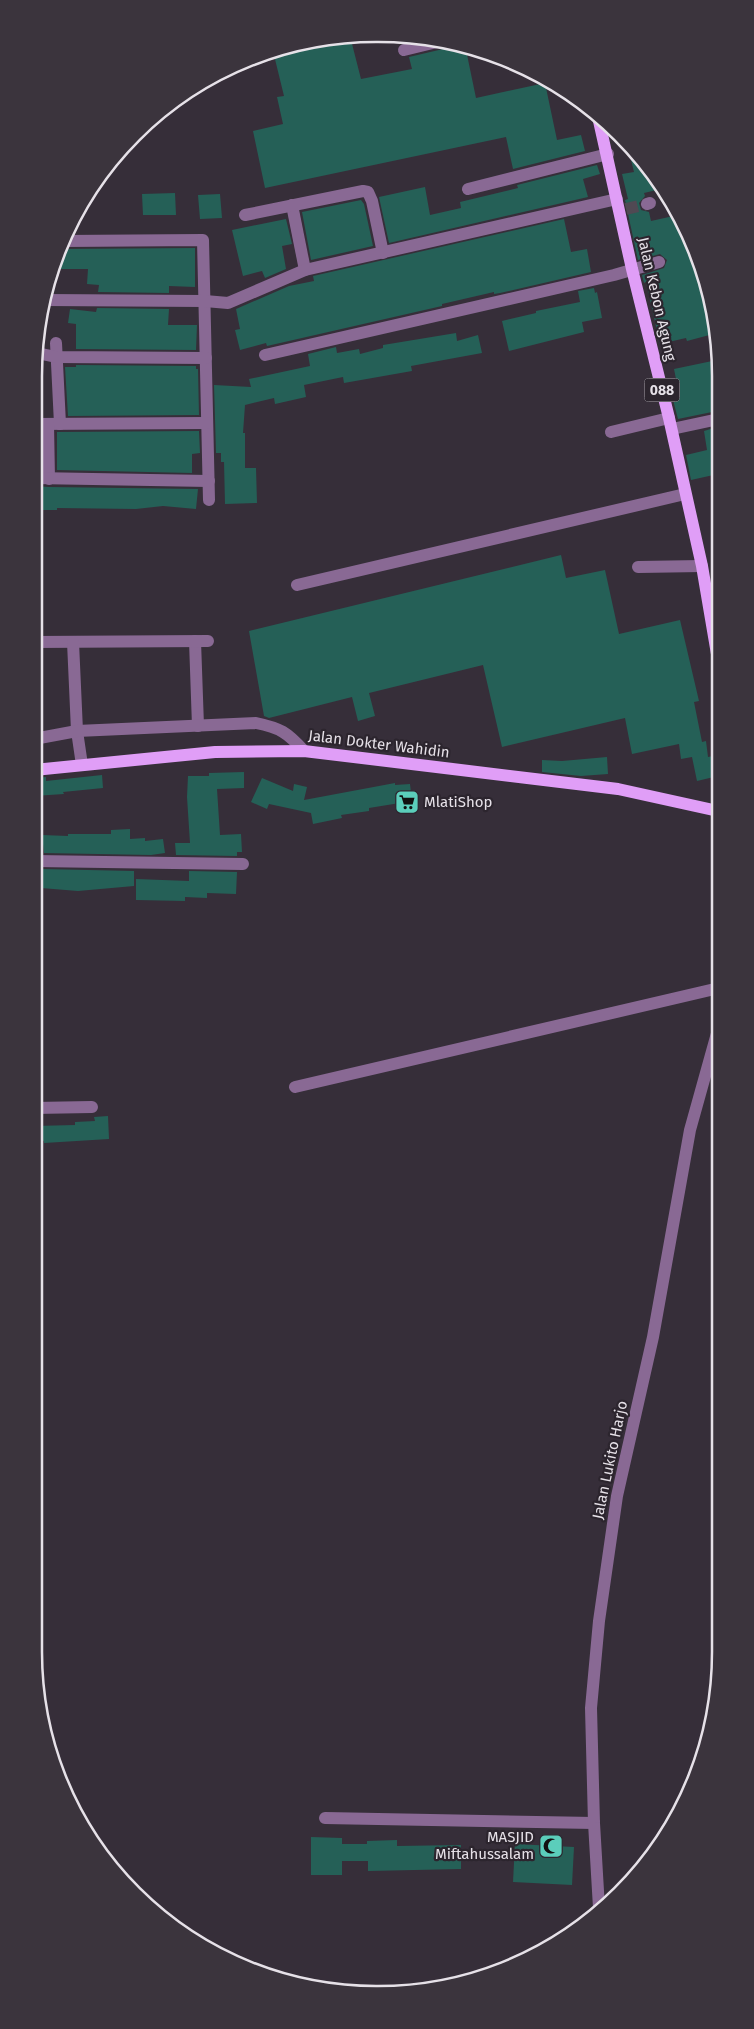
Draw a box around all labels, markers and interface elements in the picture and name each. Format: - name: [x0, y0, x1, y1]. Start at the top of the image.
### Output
- street label: Jalan Kebon Agung: [634, 235, 680, 363]
- road number: 088: [644, 378, 680, 402]
- street label: Jalan Dokter Wahidin: [307, 726, 451, 762]
- supermarket icon: MlatiShop: [394, 789, 420, 815]
- place label: MlatiShop: [424, 793, 492, 811]
- street label: Jalan Lukito Harjo: [589, 1399, 631, 1521]
- place label: MASJID Miftahussalam: [435, 1828, 534, 1863]
- mosque icon: MASJID Miftahussalam: [538, 1833, 564, 1859]

